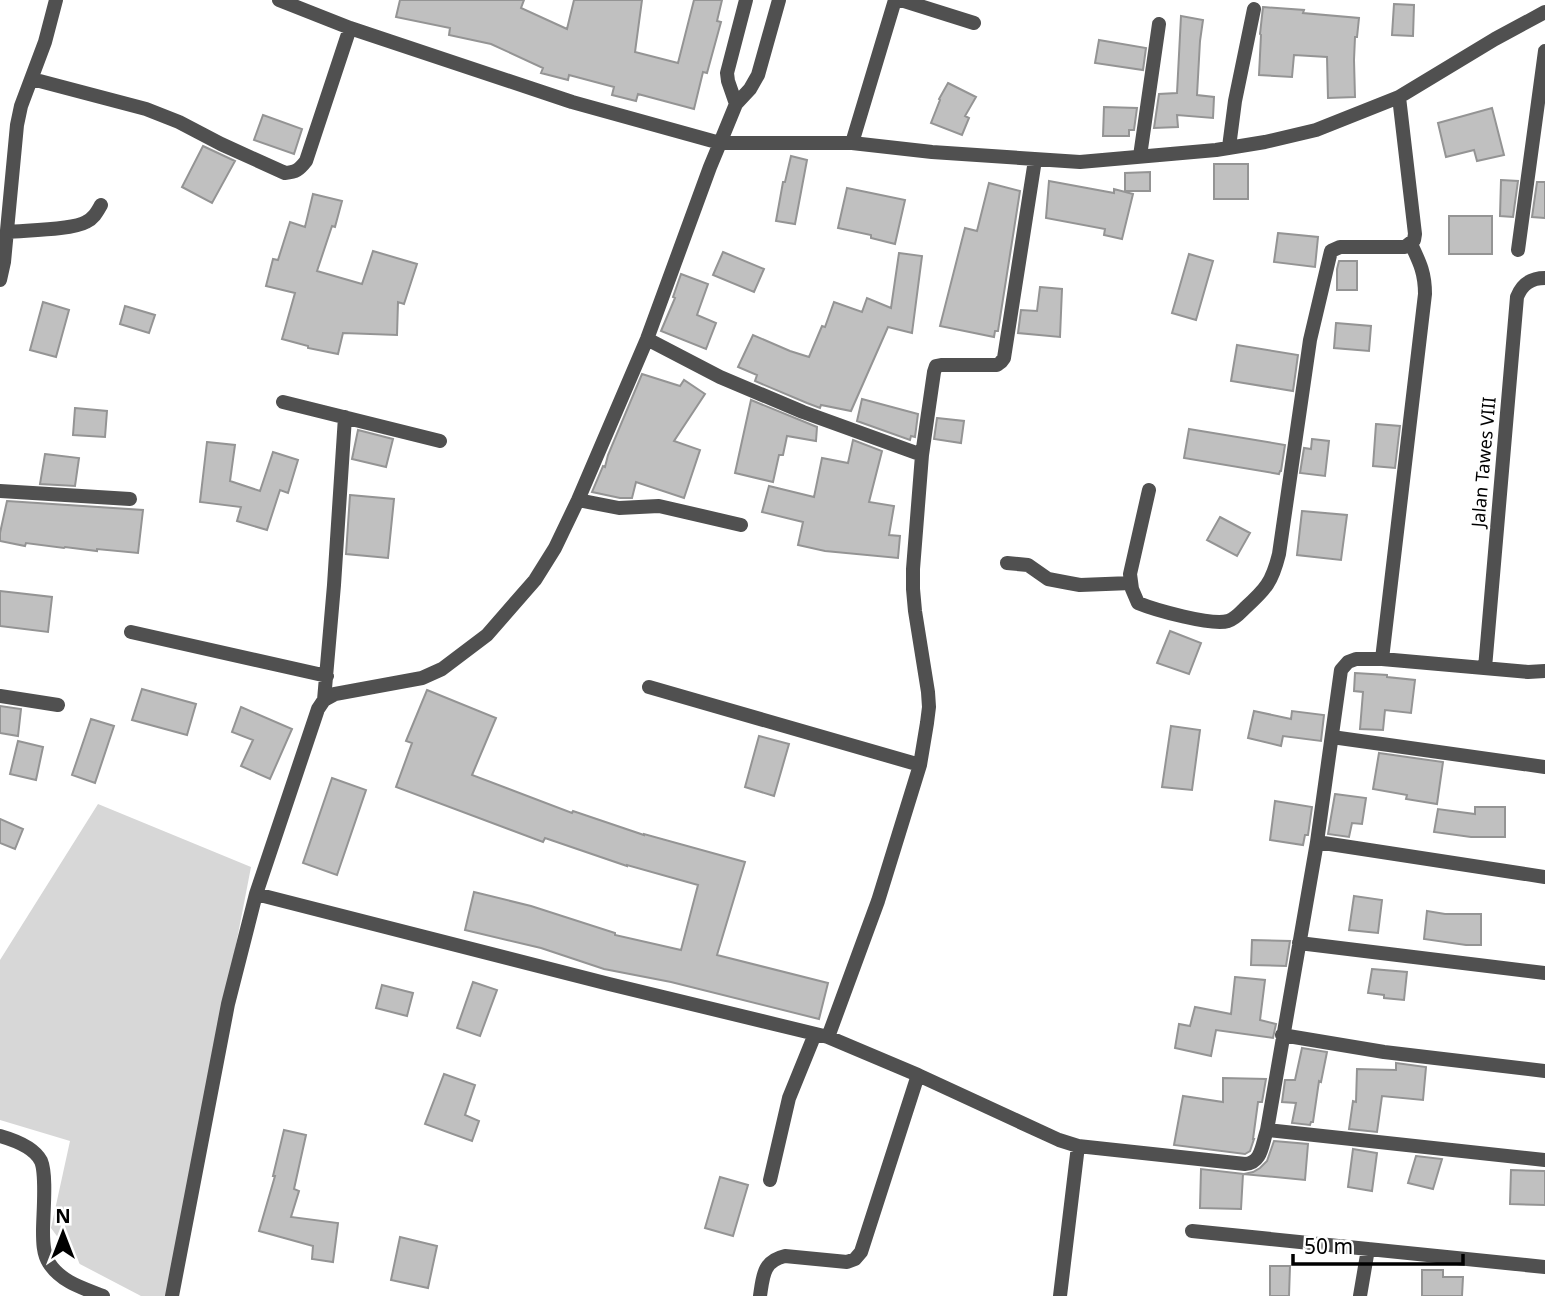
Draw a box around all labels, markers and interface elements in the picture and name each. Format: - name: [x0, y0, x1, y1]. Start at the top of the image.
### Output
- street label: Jalan Tawes VIII: [1465, 396, 1501, 530]
- north arrow: [28, 1198, 98, 1268]
- text: N: [55, 1203, 71, 1229]
- scale bar: [1293, 1222, 1463, 1266]
- text: 50 m: [1304, 1232, 1353, 1260]

